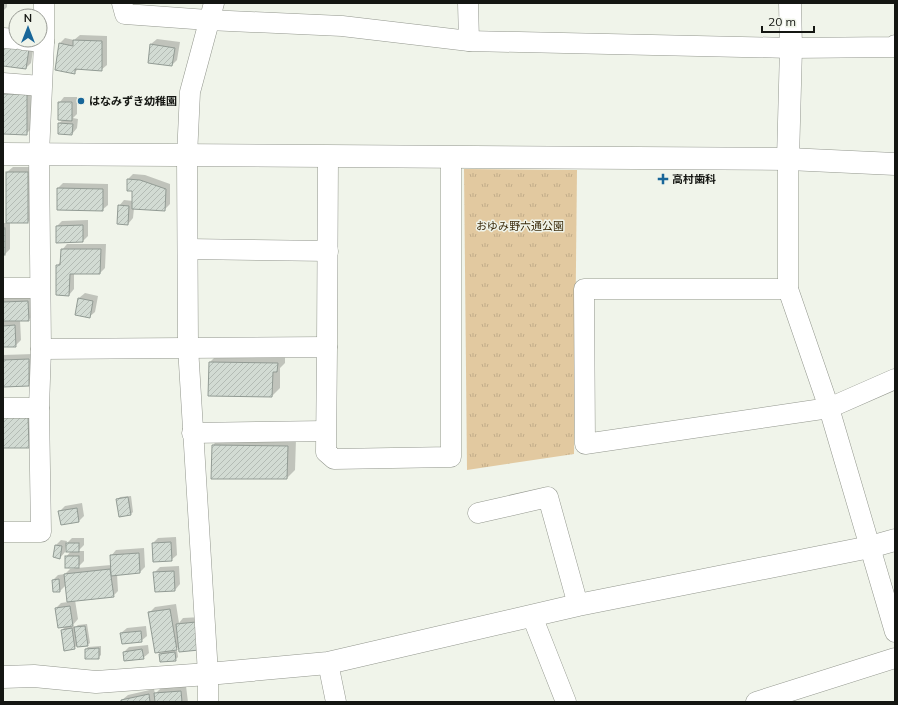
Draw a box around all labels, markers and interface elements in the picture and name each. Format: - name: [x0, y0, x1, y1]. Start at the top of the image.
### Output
- north arrow: [8, 8, 48, 48]
- scale bar: [762, 8, 814, 34]
- text: N: [24, 11, 32, 25]
- text: 20 m: [768, 14, 796, 29]
- place label: はなみずき幼稚園: [89, 94, 177, 108]
- marker: はなみずき幼稚園: [76, 96, 86, 106]
- place label: 高村歯科: [672, 172, 716, 186]
- marker: 高村歯科: [657, 173, 669, 185]
- park label: おゆみ野六通公園: [476, 219, 564, 233]

